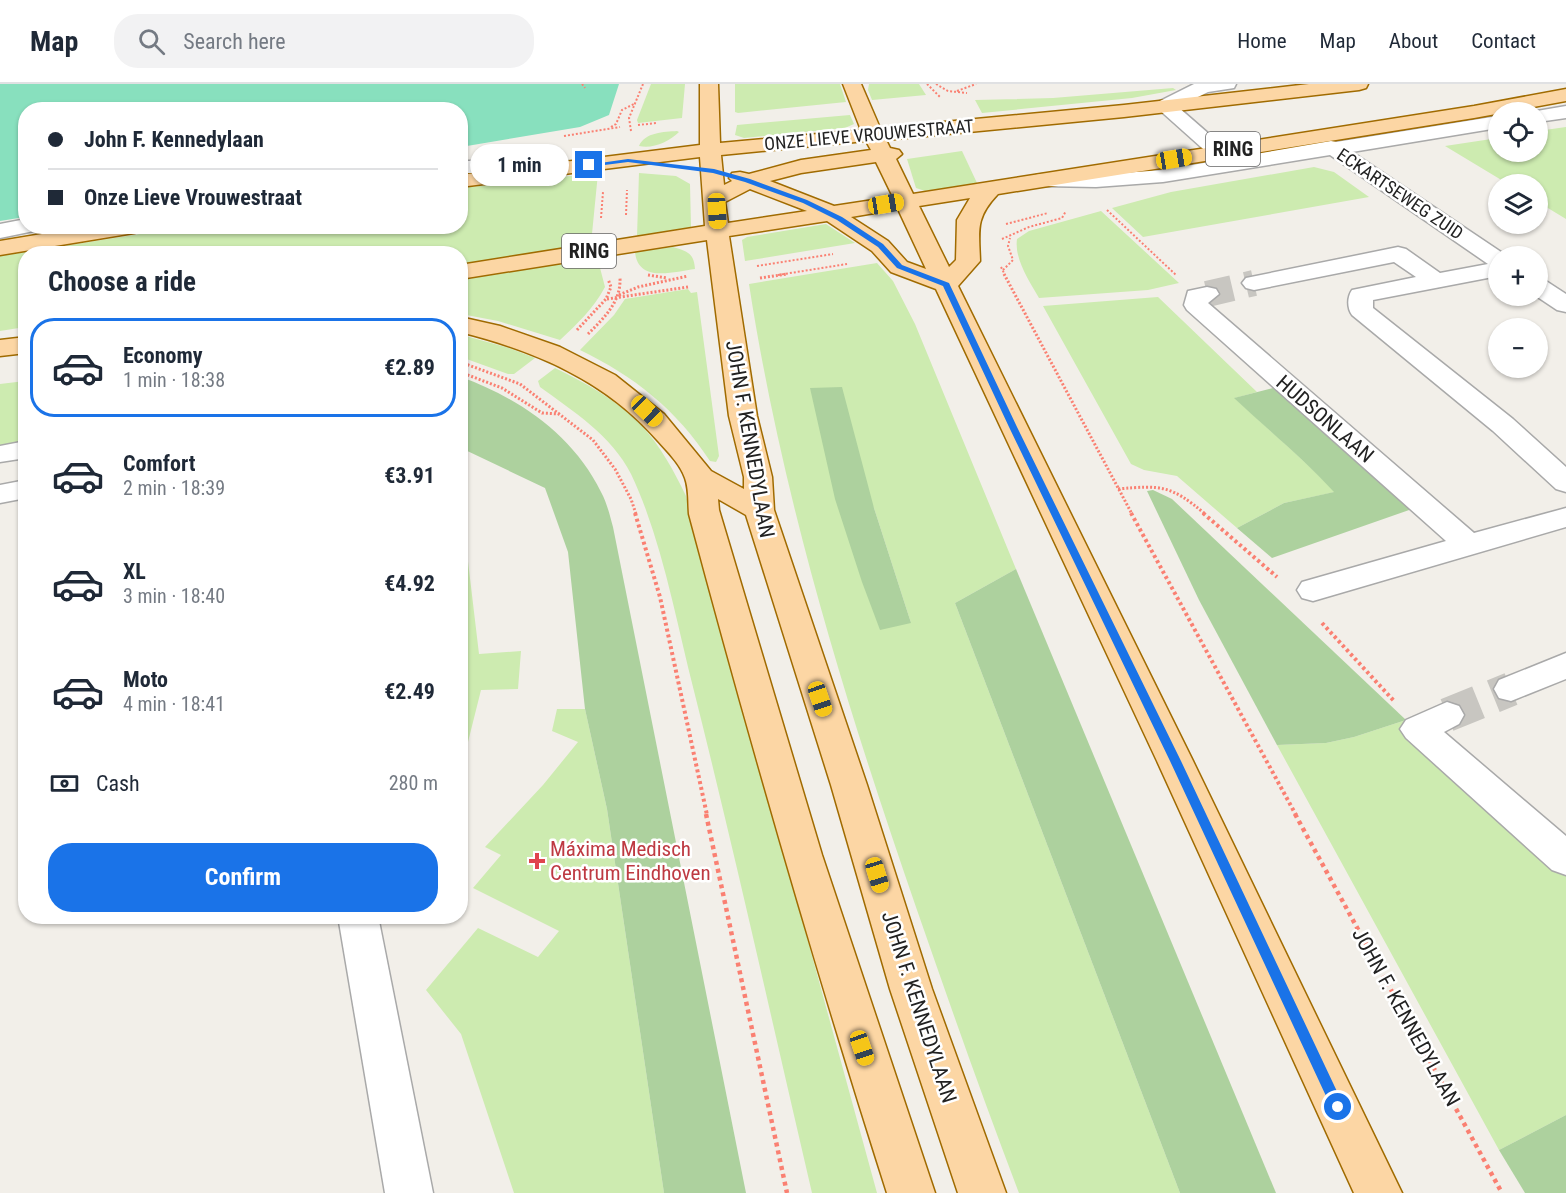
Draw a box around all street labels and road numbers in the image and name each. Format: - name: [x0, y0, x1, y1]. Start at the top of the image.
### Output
- street label: ONZE LIEVE VROUWESTRAAT: [763, 115, 975, 154]
- road number: RING: [1206, 132, 1260, 166]
- street label: ECKARTSEWEG ZUID: [1333, 144, 1467, 244]
- road number: RING: [562, 234, 616, 268]
- street label: JOHN F. KENNEDYLAAN: [721, 338, 779, 540]
- street label: HUDSONLAAN: [1272, 370, 1378, 468]
- street label: JOHN F. KENNEDYLAAN: [877, 908, 961, 1106]
- street label: JOHN F. KENNEDYLAAN: [1347, 924, 1465, 1110]

